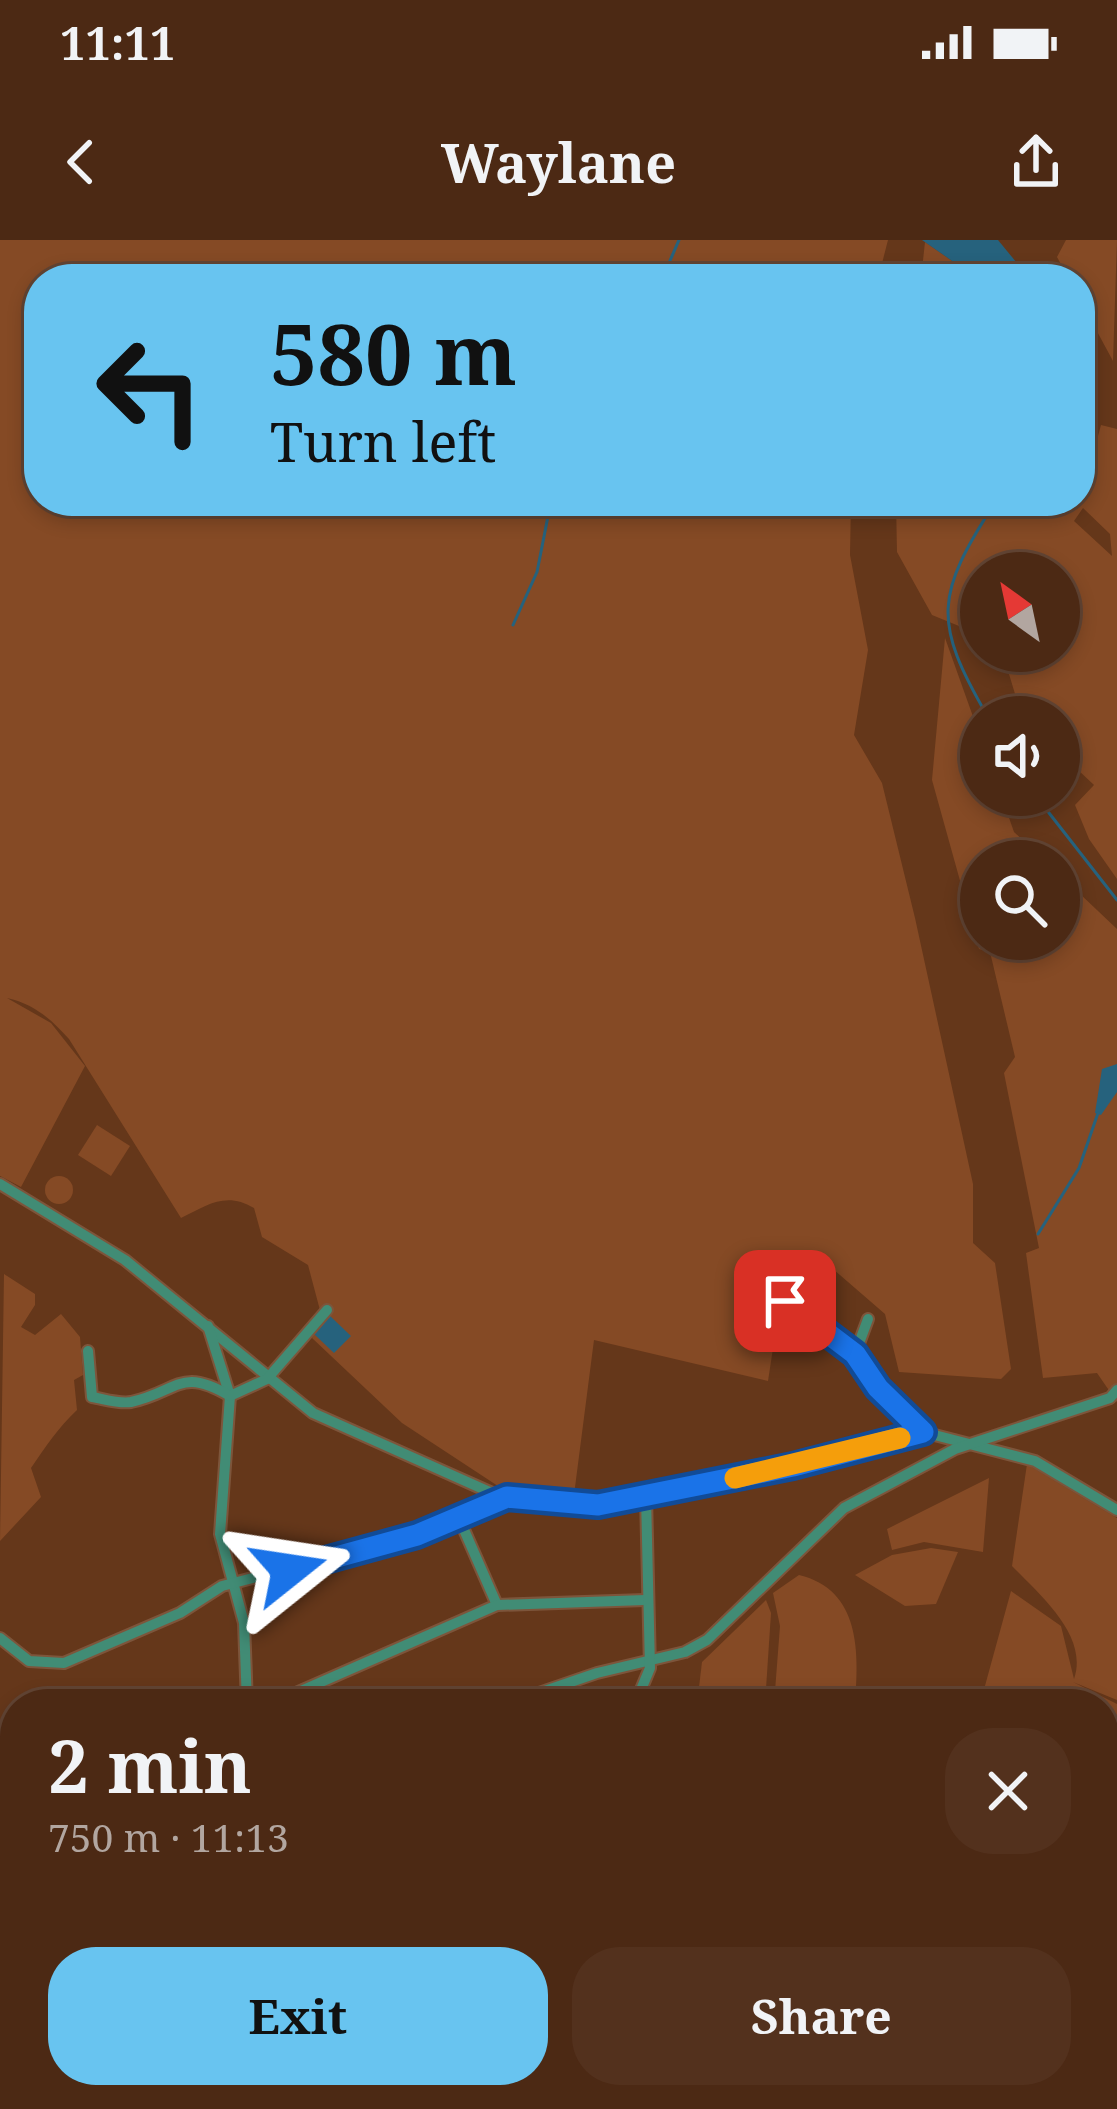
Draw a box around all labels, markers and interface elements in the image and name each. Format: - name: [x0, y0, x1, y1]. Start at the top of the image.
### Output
- text: 11:11: [60, 12, 175, 73]
- text: Waylane: [441, 125, 676, 199]
- icon: back: [48, 129, 114, 195]
- icon: share: [1003, 129, 1069, 195]
- text: 580 m: [270, 295, 517, 410]
- icon: left: [72, 312, 228, 468]
- text: Turn left: [270, 404, 496, 478]
- north arrow: [960, 552, 1080, 672]
- map controls: [960, 552, 1080, 960]
- button: sound: [960, 696, 1080, 816]
- button: search: [960, 840, 1080, 960]
- pin: [734, 1250, 836, 1352]
- icon: arrive: [752, 1268, 818, 1334]
- position arrow: [226, 1507, 352, 1633]
- text: 2 min: [48, 1716, 252, 1814]
- button: close: [945, 1728, 1071, 1854]
- text: 750 m · 11:13: [48, 1810, 289, 1863]
- button: Exit: [48, 1947, 548, 2085]
- button: Share: [572, 1947, 1071, 2085]

